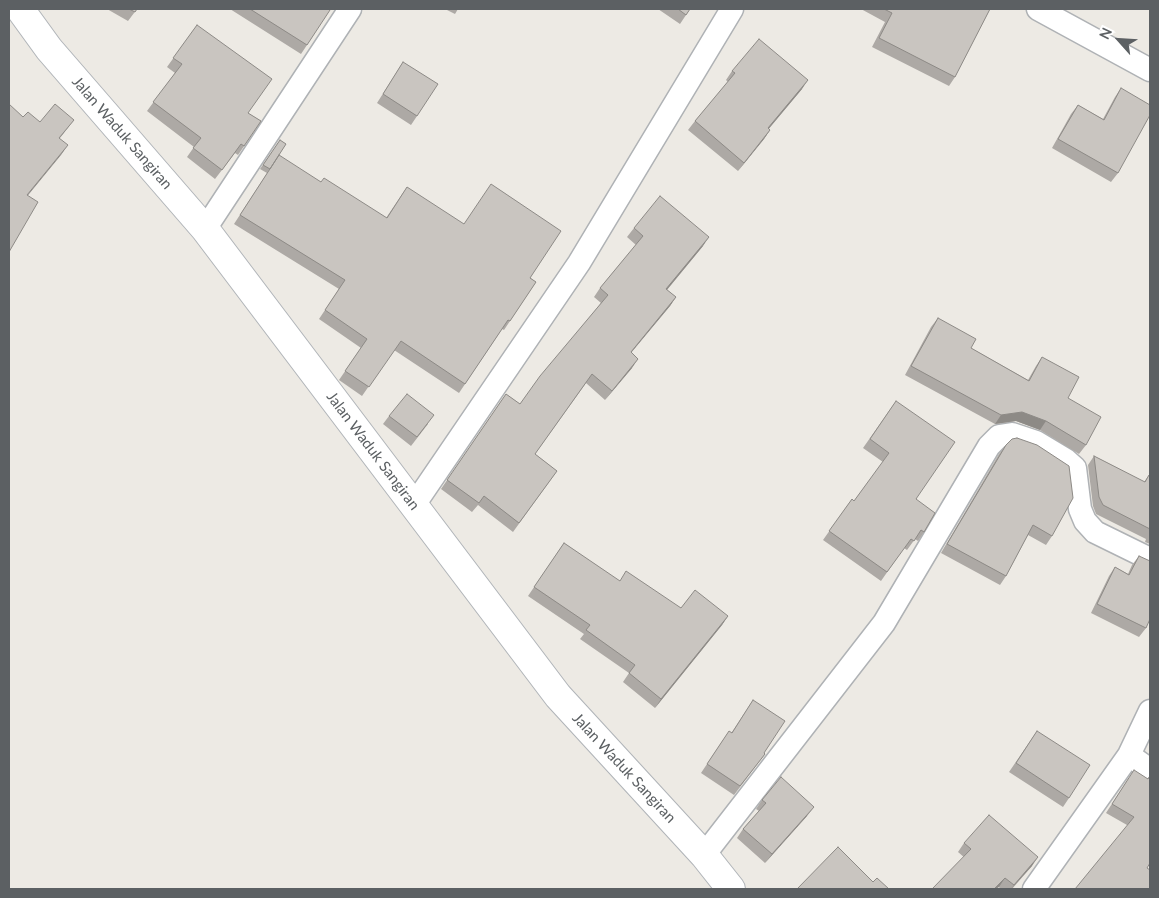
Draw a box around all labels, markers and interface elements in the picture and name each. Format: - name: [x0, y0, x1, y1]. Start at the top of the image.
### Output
- north arrow: [1094, 15, 1144, 65]
- text: N: [1095, 25, 1115, 42]
- street label: Jalan Waduk Sangiran: [68, 73, 176, 193]
- street label: Jalan Waduk Sangiran: [323, 388, 423, 514]
- street label: Jalan Waduk Sangiran: [568, 709, 680, 827]

